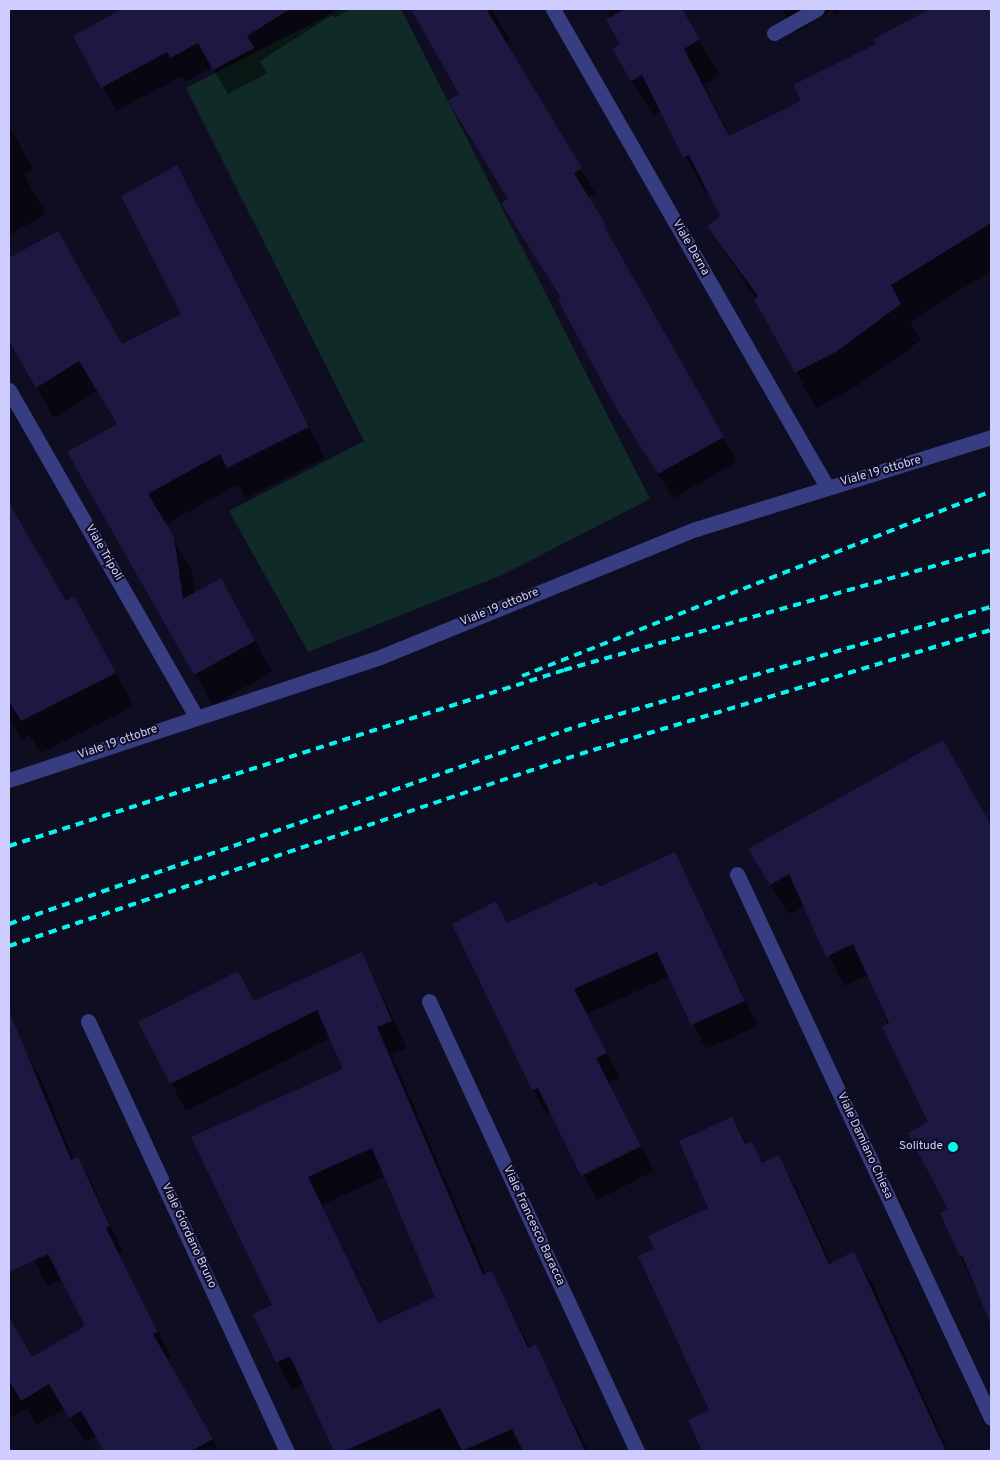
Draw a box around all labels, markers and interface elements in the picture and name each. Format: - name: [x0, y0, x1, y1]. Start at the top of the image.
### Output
- street label: Viale Derna: [668, 218, 712, 278]
- street label: Viale 19 ottobre: [839, 454, 923, 490]
- street label: Viale Tripoli: [81, 522, 125, 584]
- street label: Viale 19 ottobre: [459, 586, 541, 630]
- street label: Viale 19 ottobre: [76, 723, 160, 763]
- street label: Viale Damiano Chiesa: [833, 1090, 895, 1202]
- place label: Solitude: [899, 1140, 943, 1154]
- marker: Solitude: [947, 1141, 959, 1153]
- street label: Viale Francesco Baracca: [499, 1164, 567, 1288]
- street label: Viale Giordano Bruno: [157, 1181, 219, 1291]

